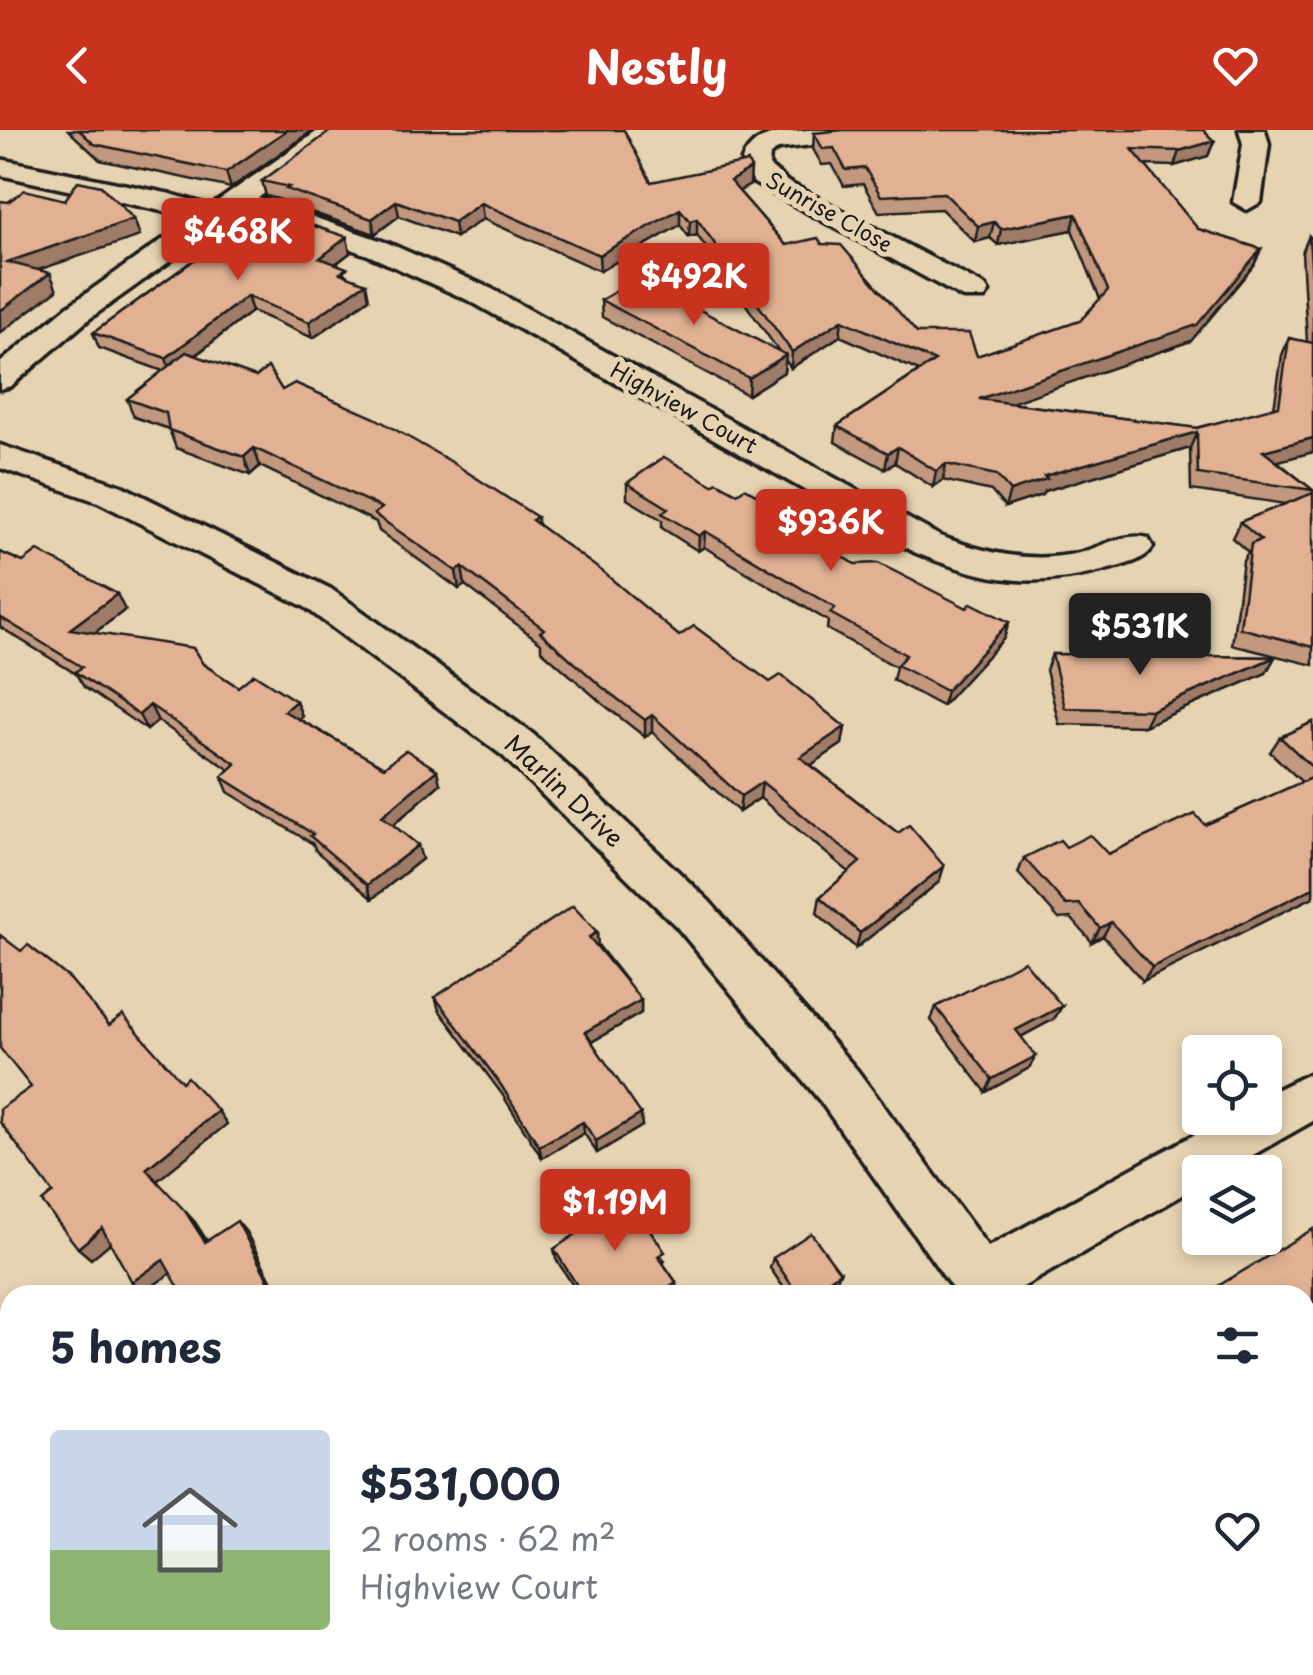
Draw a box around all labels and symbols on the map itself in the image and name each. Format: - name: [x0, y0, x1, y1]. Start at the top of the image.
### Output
- street label: Sunrise Close: [760, 162, 899, 259]
- pin: $468K: [168, 198, 308, 283]
- pin: $492K: [624, 243, 764, 328]
- street label: Highview Court: [605, 353, 764, 461]
- pin: $936K: [761, 489, 901, 574]
- pin: $531K: [1070, 593, 1210, 678]
- street label: Marlin Drive: [497, 725, 633, 856]
- pin: $1.19M: [534, 1169, 696, 1254]

